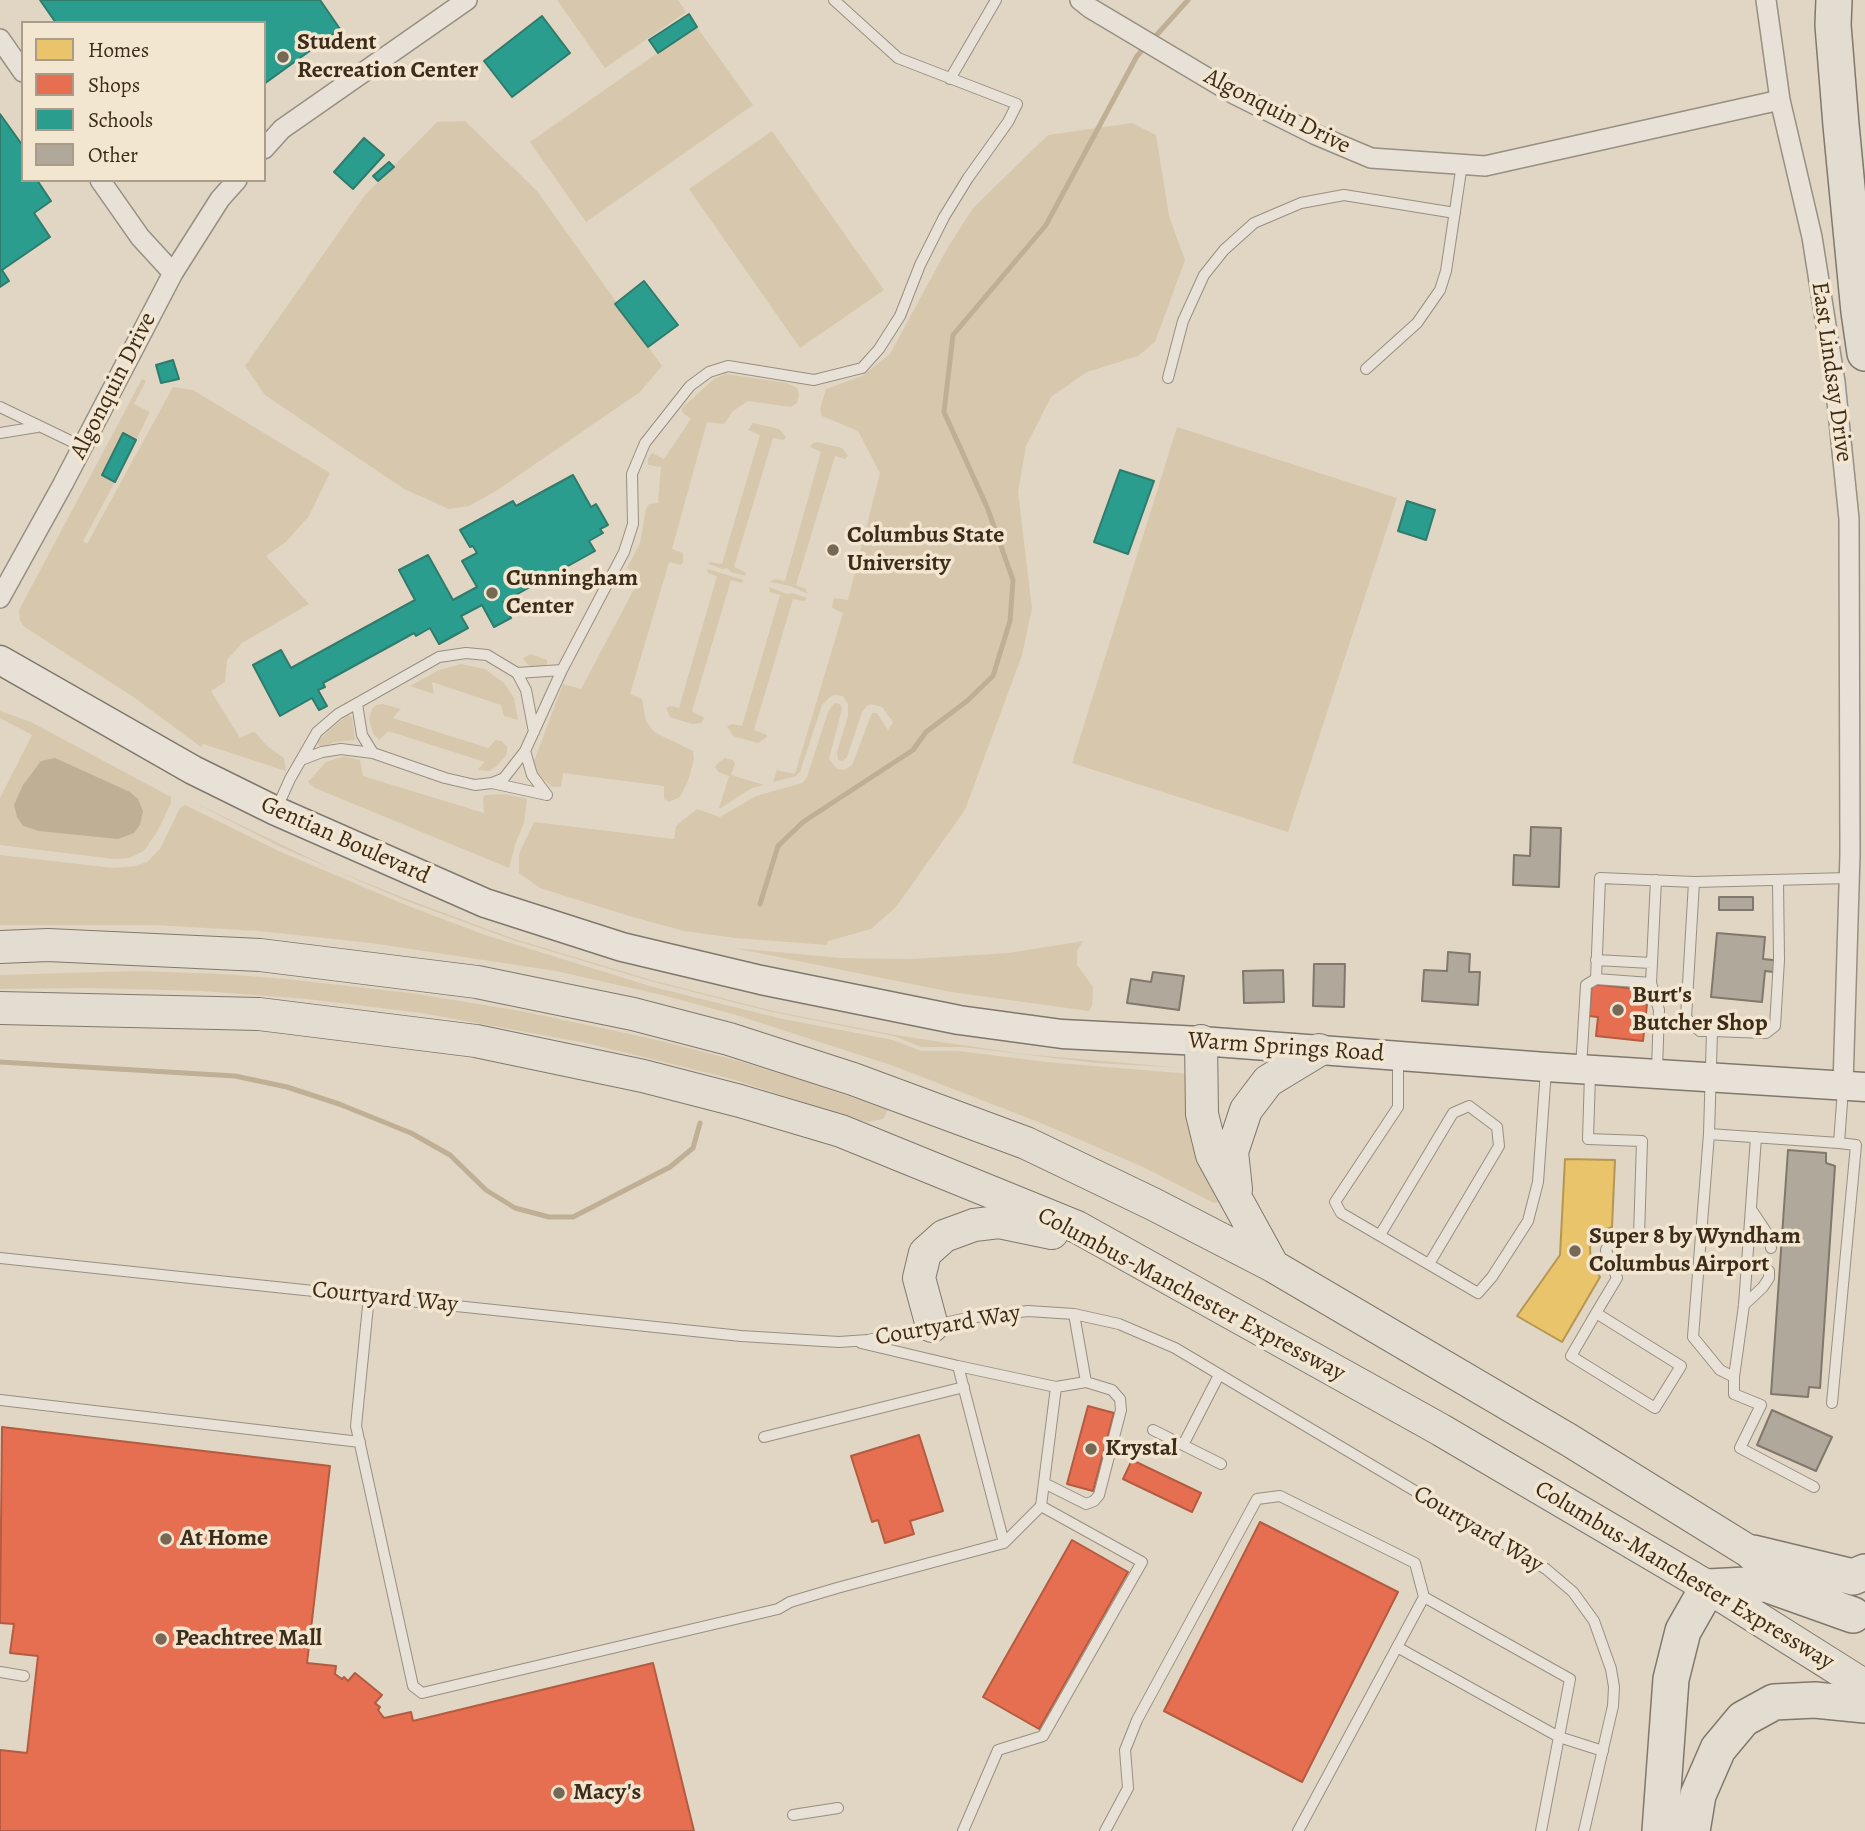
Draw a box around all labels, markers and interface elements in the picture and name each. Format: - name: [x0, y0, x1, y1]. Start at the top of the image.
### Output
- legend: [21, 21, 266, 182]
- place label: Student Recreation Center: [297, 29, 478, 85]
- text: Homes: [88, 36, 149, 64]
- marker: Student Recreation Center: [275, 49, 291, 65]
- street label: Algonquin Drive: [1199, 63, 1355, 161]
- text: Shops: [88, 71, 140, 99]
- text: Schools: [88, 106, 153, 134]
- text: Other: [88, 141, 138, 169]
- street label: East Lindsay Drive: [1804, 280, 1858, 464]
- street label: Algonquin Drive: [65, 308, 163, 464]
- place label: Columbus State University: [847, 522, 1004, 578]
- marker: Columbus State University: [825, 542, 841, 558]
- place label: Cunningham Center: [506, 565, 638, 621]
- marker: Cunningham Center: [484, 585, 500, 601]
- street label: Gentian Boulevard: [256, 791, 434, 891]
- place label: Burt's Butcher Shop: [1632, 982, 1768, 1038]
- marker: Burt's Butcher Shop: [1610, 1002, 1626, 1018]
- street label: Warm Springs Road: [1187, 1027, 1385, 1069]
- street label: Columbus-Manchester Expressway: [1032, 1201, 1350, 1389]
- place label: Super 8 by Wyndham Columbus Airport: [1589, 1223, 1801, 1279]
- marker: Super 8 by Wyndham Columbus Airport: [1567, 1243, 1583, 1259]
- street label: Courtyard Way: [311, 1276, 459, 1320]
- street label: Courtyard Way: [873, 1299, 1023, 1353]
- place label: Krystal: [1105, 1435, 1178, 1463]
- marker: Krystal: [1083, 1441, 1099, 1457]
- street label: Columbus-Manchester Expressway: [1529, 1475, 1839, 1677]
- street label: Courtyard Way: [1408, 1480, 1548, 1580]
- place label: At Home: [180, 1525, 268, 1553]
- marker: At Home: [158, 1531, 174, 1547]
- place label: Peachtree Mall: [175, 1625, 322, 1653]
- marker: Peachtree Mall: [153, 1631, 169, 1647]
- place label: Macy's: [573, 1779, 641, 1807]
- marker: Macy's: [551, 1785, 567, 1801]

